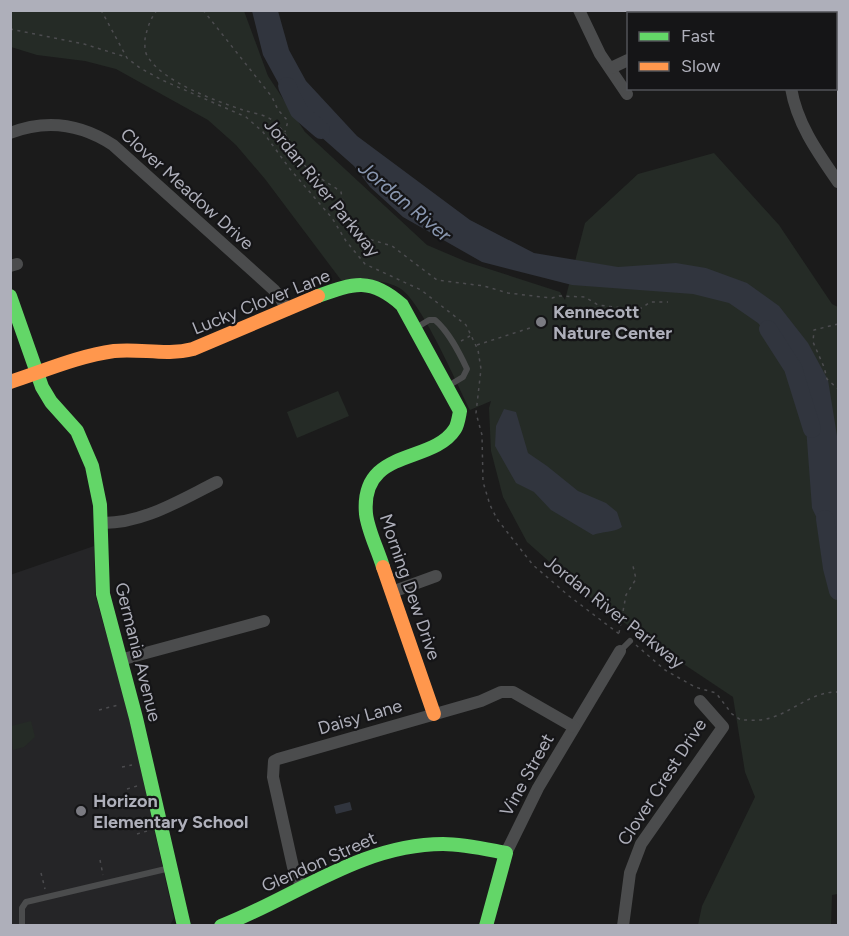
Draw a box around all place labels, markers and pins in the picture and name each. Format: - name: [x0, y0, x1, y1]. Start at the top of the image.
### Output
- place label: Kennecott Nature Center: [553, 301, 672, 344]
- marker: Kennecott Nature Center: [534, 315, 548, 329]
- place label: Horizon Elementary School: [93, 790, 248, 833]
- marker: Horizon Elementary School: [74, 804, 88, 818]

